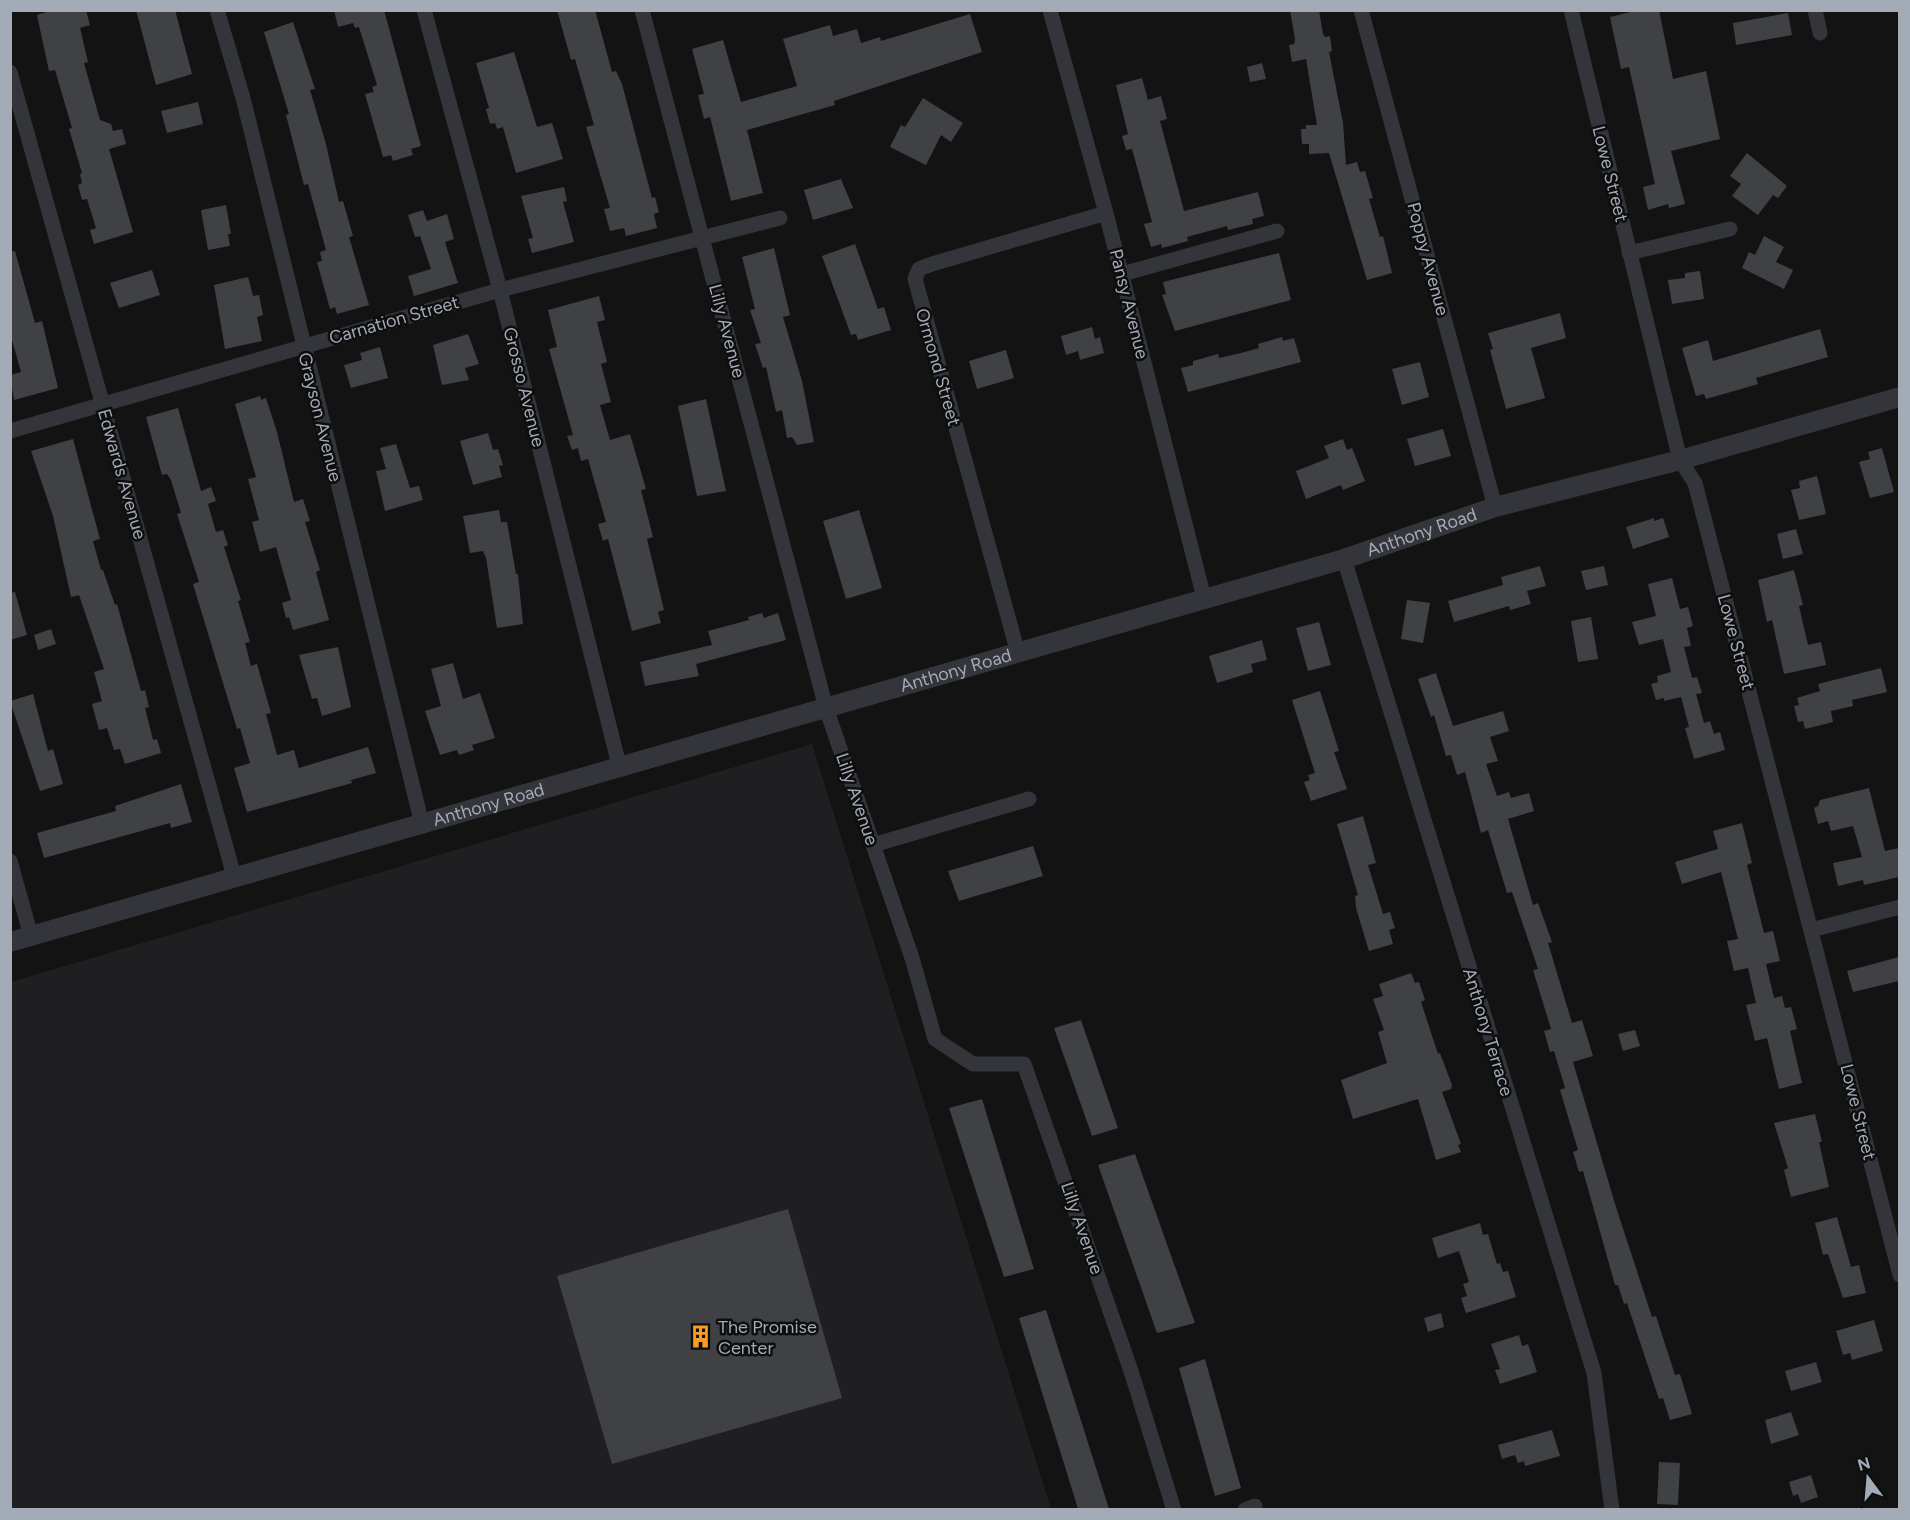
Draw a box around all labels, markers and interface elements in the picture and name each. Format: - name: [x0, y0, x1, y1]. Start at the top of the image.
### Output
- street label: Lowe Street: [1587, 124, 1633, 224]
- street label: Poppy Avenue: [1402, 200, 1454, 318]
- street label: Pansy Avenue: [1105, 247, 1153, 361]
- street label: Lilly Avenue: [704, 282, 750, 380]
- street label: Carnation Street: [327, 291, 462, 349]
- street label: Ormond Street: [911, 306, 965, 428]
- street label: Grosso Avenue: [498, 325, 550, 449]
- street label: Grayson Avenue: [293, 350, 347, 484]
- street label: Edwards Avenue: [93, 406, 151, 542]
- street label: Anthony Road: [1364, 503, 1480, 561]
- street label: Lowe Street: [1713, 592, 1759, 692]
- street label: Anthony Road: [898, 644, 1014, 697]
- street label: Lilly Avenue: [831, 750, 883, 848]
- street label: Anthony Road: [430, 778, 547, 831]
- street label: Anthony Terrace: [1458, 965, 1518, 1099]
- street label: Lowe Street: [1835, 1062, 1881, 1162]
- street label: Lilly Avenue: [1056, 1179, 1108, 1277]
- place label: The Promise Center: [718, 1316, 817, 1359]
- building icon: The Promise Center: [687, 1324, 713, 1350]
- north arrow: [1838, 1448, 1898, 1508]
- text: N: [1855, 1453, 1873, 1475]

